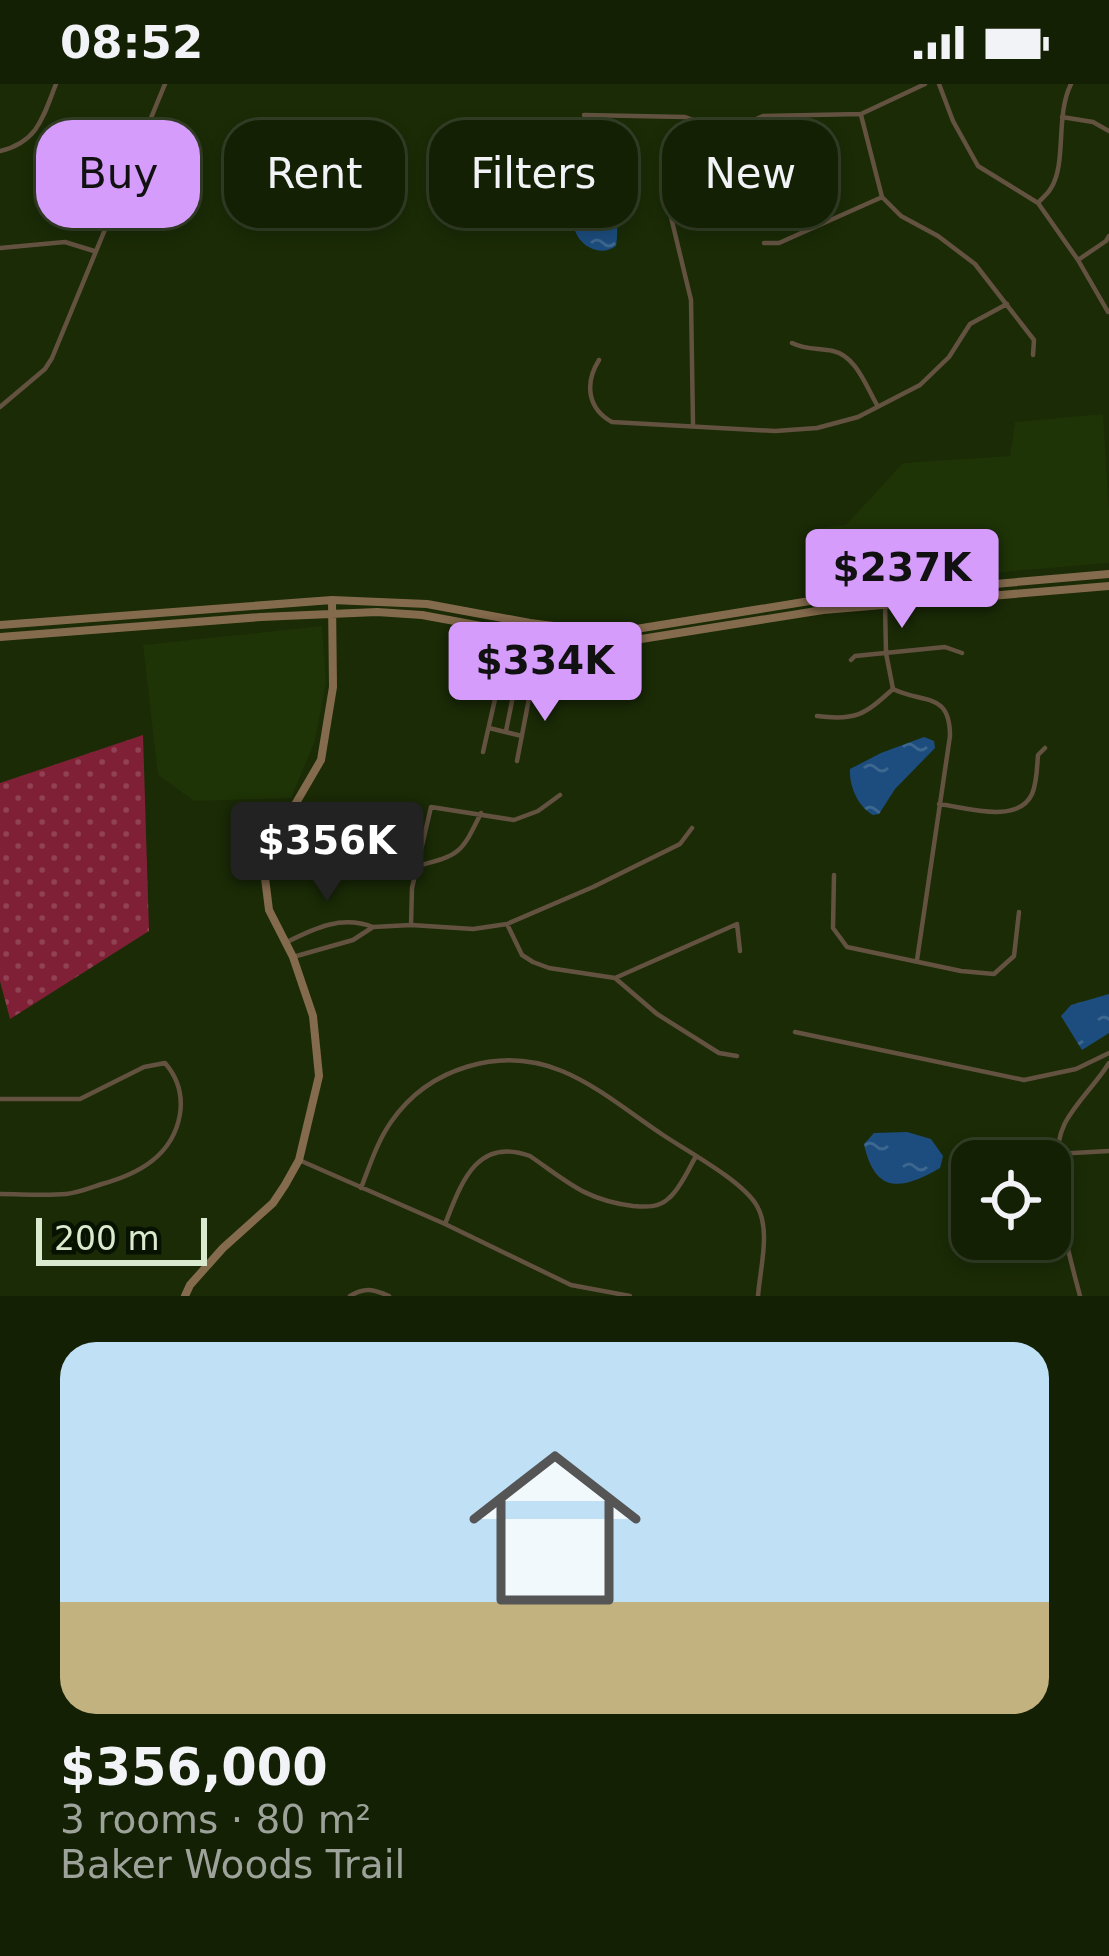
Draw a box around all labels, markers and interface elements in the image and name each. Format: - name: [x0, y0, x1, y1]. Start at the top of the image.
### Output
- text: 08:52: [60, 16, 203, 69]
- chip: Buy: [36, 120, 200, 228]
- chip: Rent: [224, 120, 405, 228]
- chip: Filters: [429, 120, 638, 228]
- chip: New: [662, 120, 838, 228]
- pin: $237K: [818, 529, 986, 631]
- text: $237K: [833, 545, 971, 590]
- pin: $334K: [461, 622, 629, 724]
- text: $334K: [476, 638, 614, 683]
- pin: $356K: [243, 802, 411, 904]
- text: $356K: [258, 818, 396, 863]
- map controls: [951, 1140, 1071, 1260]
- button: locate: [951, 1140, 1071, 1260]
- scale bar: [36, 1212, 207, 1265]
- text: 200 m: [54, 1219, 160, 1258]
- icon: home: [447, 1420, 663, 1636]
- text: $356,000: [60, 1738, 328, 1797]
- text: 3 rooms · 80 m²: [60, 1797, 371, 1842]
- text: Baker Woods Trail: [60, 1842, 405, 1887]

